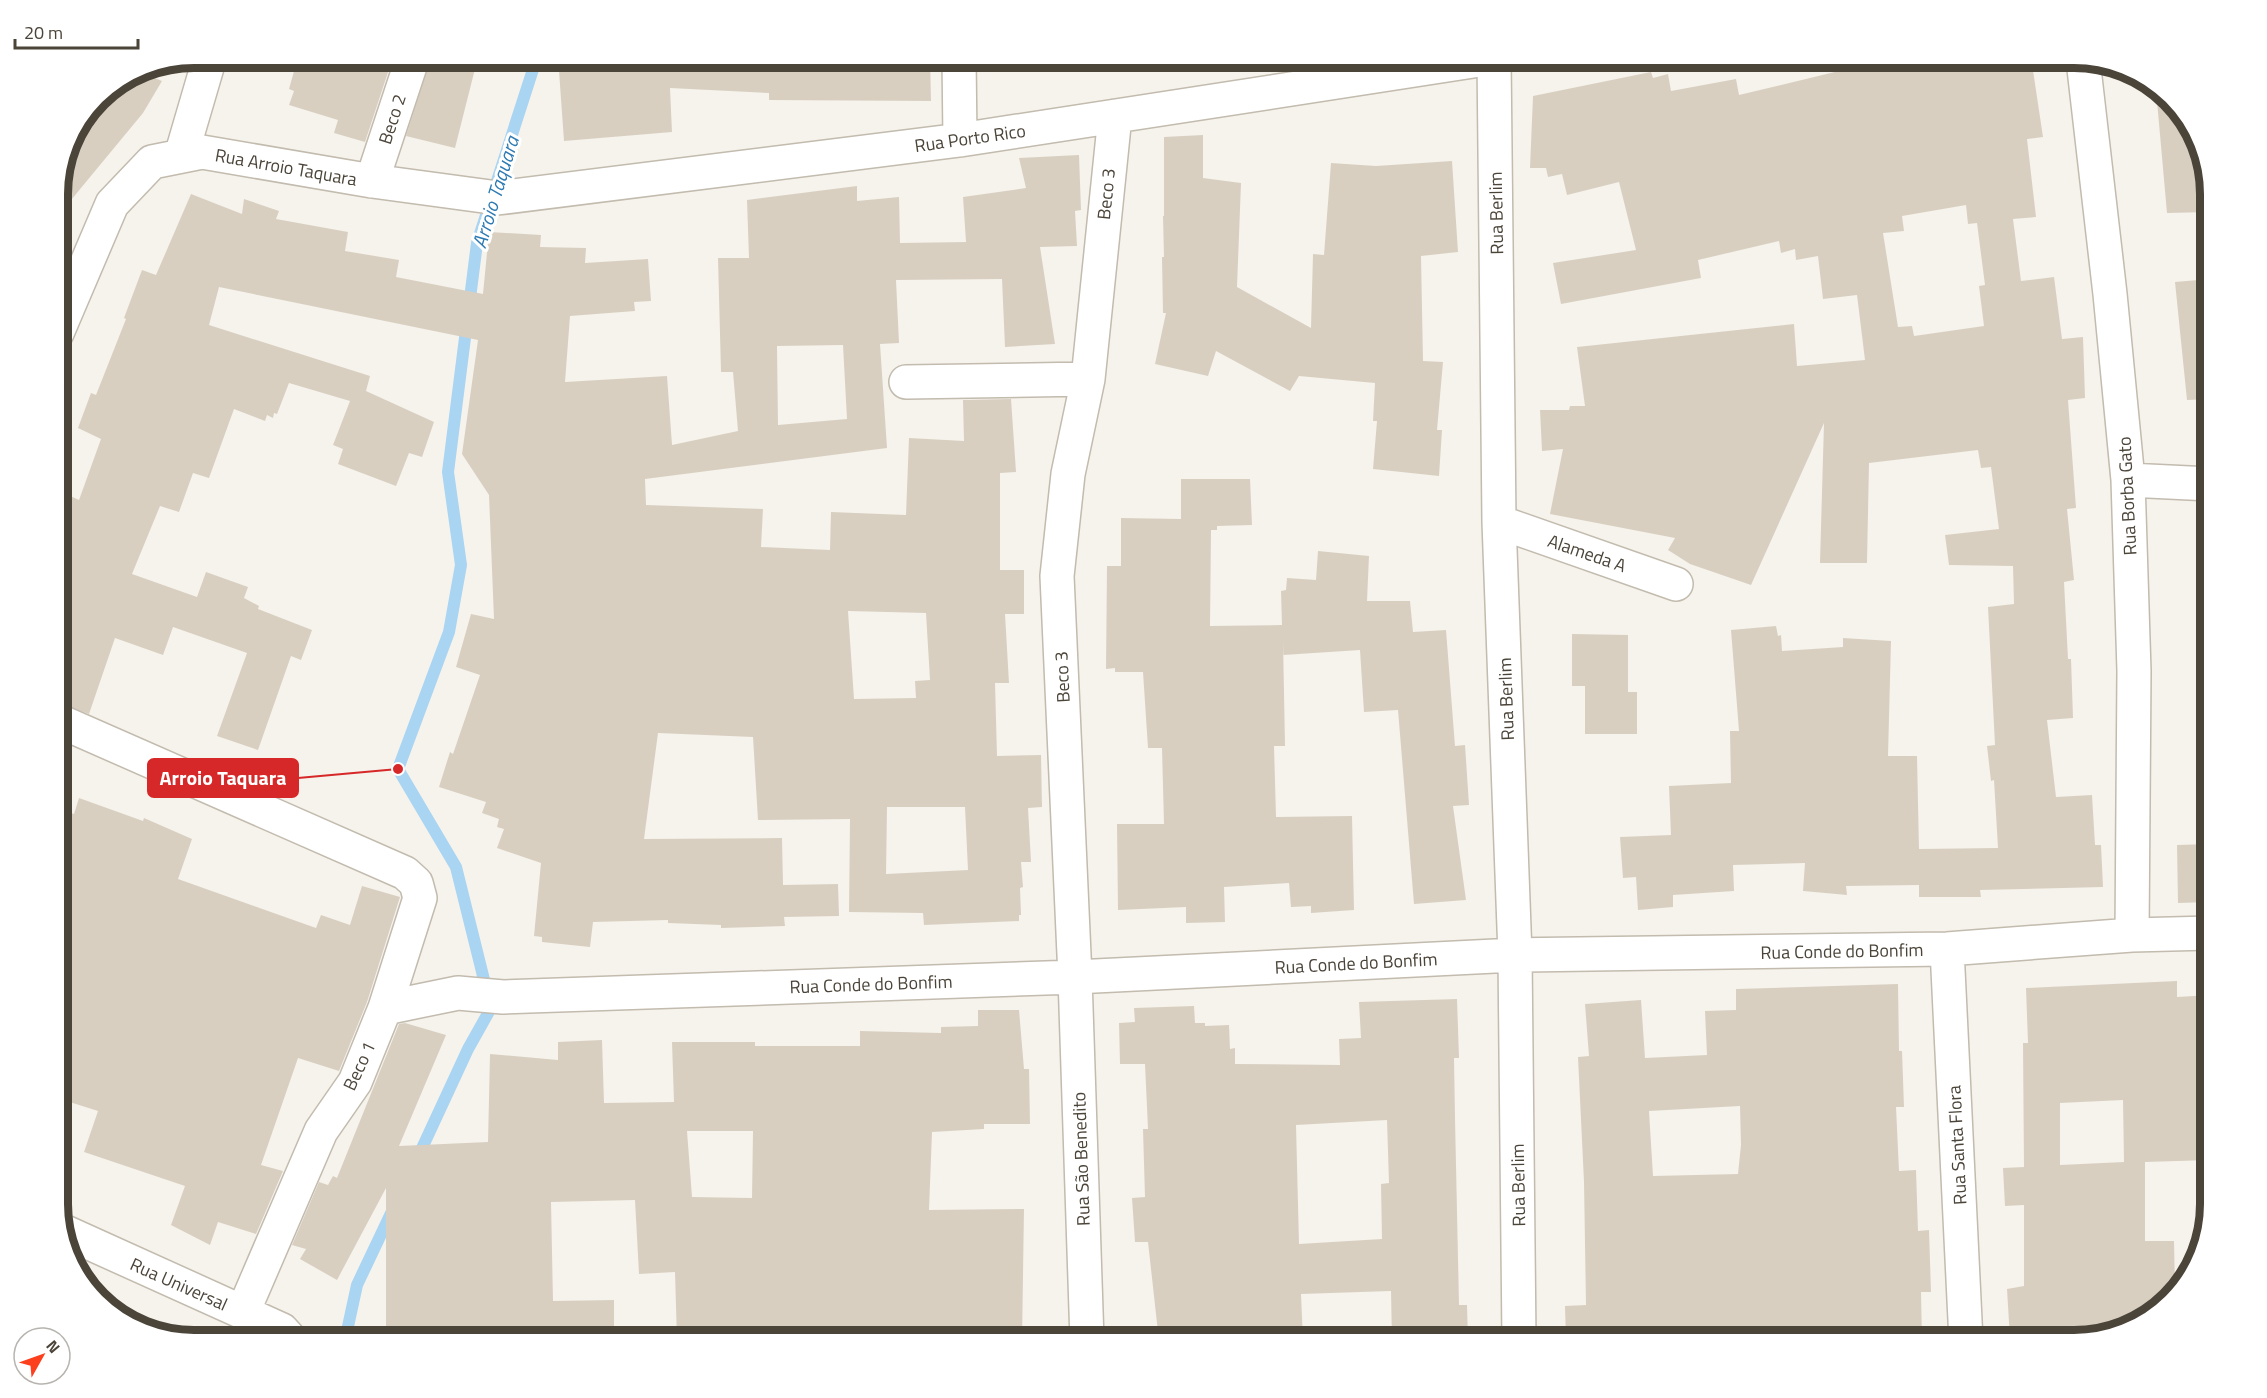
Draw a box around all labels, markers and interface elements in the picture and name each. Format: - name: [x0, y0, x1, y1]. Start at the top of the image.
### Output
- scale bar: [15, 12, 138, 50]
- text: 20 m: [24, 19, 63, 46]
- street label: Beco 2: [371, 90, 413, 148]
- street label: Rua Porto Rico: [913, 117, 1027, 159]
- water label: Arroio Taquara: [463, 131, 527, 252]
- street label: Rua Arroio Taquara: [213, 141, 359, 193]
- street label: Beco 3: [1090, 167, 1122, 221]
- street label: Rua Berlim: [1482, 171, 1510, 255]
- street label: Rua Borba Gato: [2110, 436, 2144, 556]
- street label: Alameda A: [1544, 527, 1630, 579]
- street label: Beco 3: [1047, 651, 1077, 703]
- street label: Rua Berlim: [1491, 657, 1521, 741]
- callout: Arroio Taquara: [148, 759, 298, 797]
- text: Arroio Taquara: [160, 762, 286, 793]
- street label: Rua Conde do Bonfim: [1760, 936, 1924, 966]
- street label: Rua Conde do Bonfim: [1274, 945, 1438, 981]
- street label: Rua Conde do Bonfim: [789, 968, 953, 1000]
- street label: Beco 1: [336, 1037, 382, 1095]
- street label: Rua Santa Flora: [1940, 1085, 1974, 1205]
- street label: Rua São Benedito: [1065, 1092, 1097, 1226]
- street label: Rua Berlim: [1504, 1143, 1532, 1227]
- street label: Rua Universal: [126, 1250, 232, 1318]
- north arrow: [12, 1326, 72, 1386]
- text: N: [41, 1334, 66, 1358]

